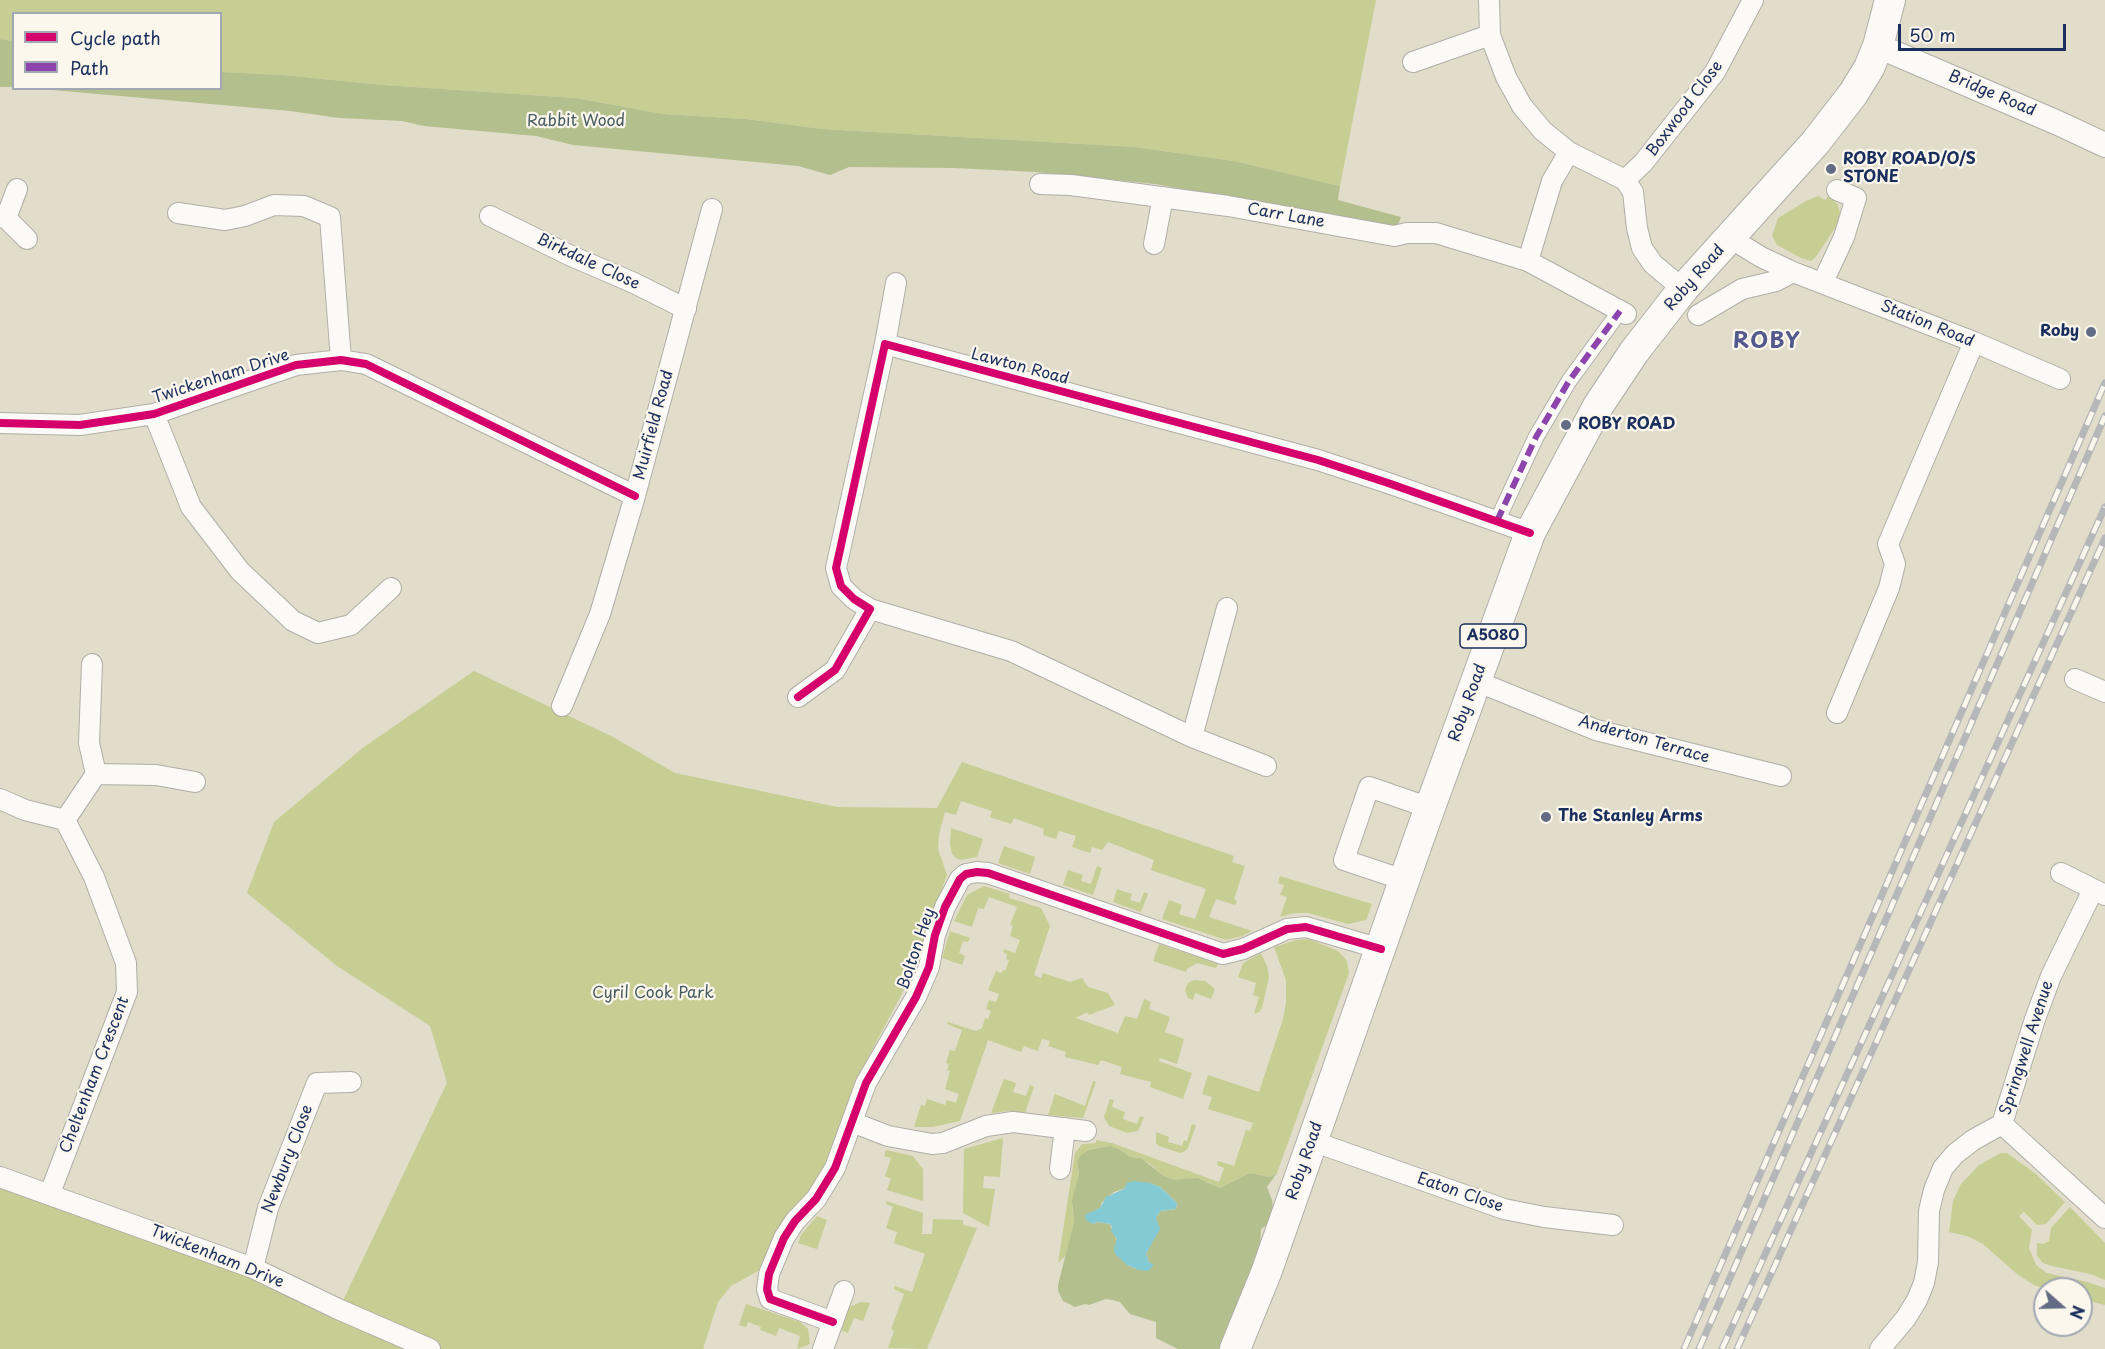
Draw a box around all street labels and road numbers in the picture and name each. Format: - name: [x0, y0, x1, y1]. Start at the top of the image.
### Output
- street label: Boxwood Close: [1643, 57, 1727, 161]
- street label: Bridge Road: [1945, 67, 2039, 121]
- street label: Carr Lane: [1246, 200, 1326, 232]
- street label: Birkdale Close: [533, 230, 643, 294]
- street label: Roby Road: [1661, 241, 1729, 315]
- street label: Station Road: [1877, 297, 1977, 351]
- street label: Lawton Road: [969, 345, 1071, 389]
- street label: Twickenham Drive: [150, 346, 292, 408]
- street label: Muirfield Road: [630, 368, 678, 482]
- road number: A5080: [1460, 624, 1526, 648]
- street label: Roby Road: [1445, 661, 1491, 745]
- street label: Anderton Terrace: [1576, 712, 1712, 768]
- street label: Bolton Hey: [894, 905, 940, 993]
- street label: Springwell Avenue: [1996, 978, 2058, 1118]
- street label: Cheltenham Crescent: [56, 994, 134, 1156]
- street label: Newbury Close: [259, 1102, 317, 1216]
- street label: Roby Road: [1283, 1119, 1327, 1203]
- street label: Eaton Close: [1414, 1169, 1506, 1217]
- street label: Twickenham Drive: [147, 1221, 287, 1293]

